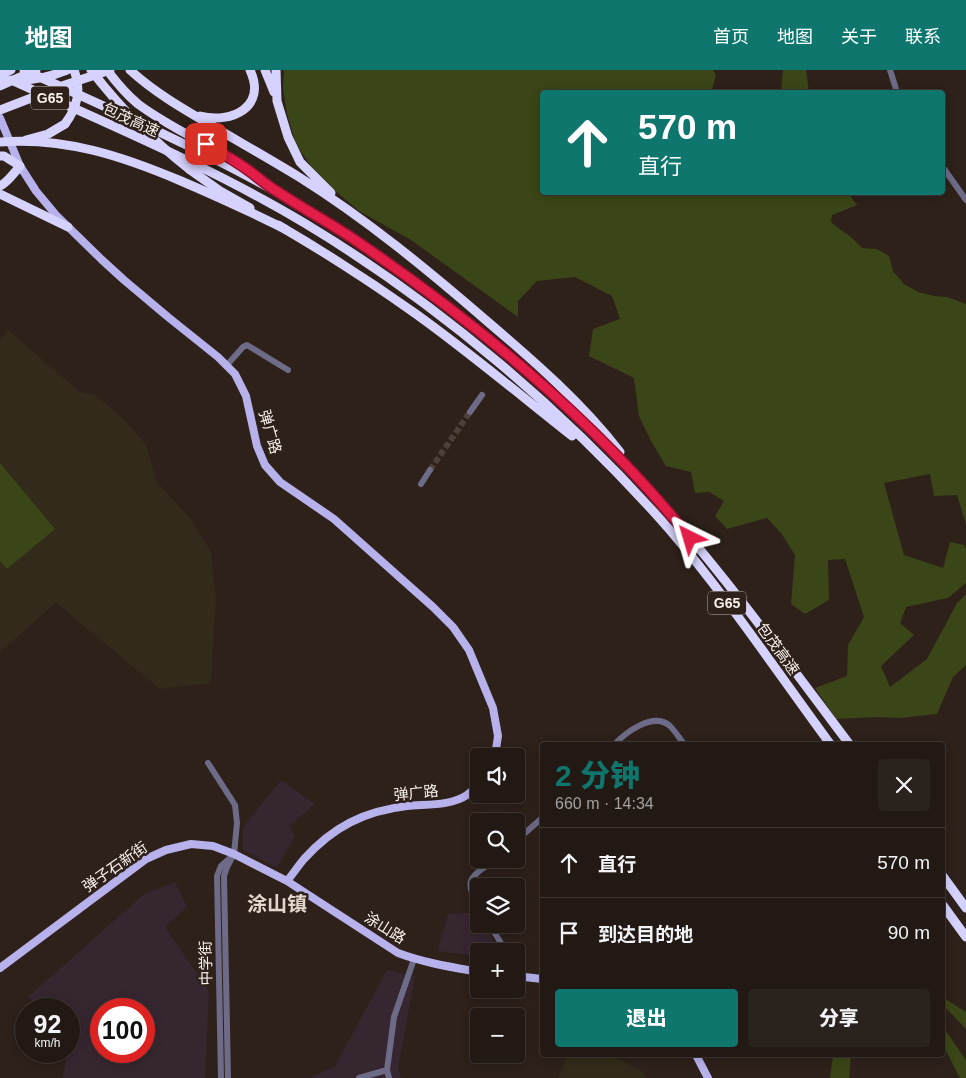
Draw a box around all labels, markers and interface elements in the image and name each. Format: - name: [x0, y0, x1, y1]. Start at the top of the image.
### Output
- text: 地图: [25, 24, 73, 51]
- text: 首页: [713, 27, 749, 47]
- text: 地图: [777, 27, 813, 47]
- text: 关于: [841, 27, 877, 47]
- text: 联系: [905, 27, 941, 47]
- road number: G65: [31, 86, 69, 110]
- street label: 包茂高速: [100, 99, 162, 140]
- text: 570 m: [638, 107, 737, 146]
- icon: ahead: [555, 110, 620, 175]
- pin: [185, 123, 227, 165]
- icon: arrive: [192, 130, 220, 158]
- text: 直行: [638, 154, 682, 179]
- street label: 弹广路: [256, 408, 285, 456]
- position arrow: [663, 511, 715, 563]
- road number: G65: [708, 592, 746, 614]
- street label: 包茂高速: [754, 619, 803, 678]
- map controls: [470, 748, 525, 1063]
- button: sound: [470, 748, 525, 803]
- text: 2 分钟: [555, 759, 640, 792]
- button: close: [878, 759, 930, 811]
- street label: 弹广路: [393, 782, 439, 803]
- text: 660 m · 14:34: [555, 795, 654, 812]
- button: search: [470, 813, 525, 868]
- street label: 弹子石新街: [79, 838, 150, 895]
- icon: ahead: [555, 849, 583, 877]
- text: 570 m: [877, 852, 930, 873]
- text: 直行: [598, 854, 636, 875]
- button: layers: [470, 878, 525, 933]
- district label: 涂山镇: [247, 893, 307, 915]
- street label: 涂山路: [362, 908, 409, 947]
- icon: arrive: [555, 919, 583, 947]
- text: 90 m: [888, 922, 930, 943]
- text: 到达目的地: [598, 924, 693, 945]
- street label: 中学街: [197, 940, 214, 986]
- button: +: [470, 943, 525, 998]
- button: 退出: [555, 989, 738, 1047]
- button: 分享: [748, 989, 930, 1047]
- speed limit sign: 100: [90, 998, 155, 1063]
- button: −: [470, 1008, 525, 1063]
- text: 92: [34, 1010, 61, 1038]
- text: km/h: [34, 1036, 61, 1050]

